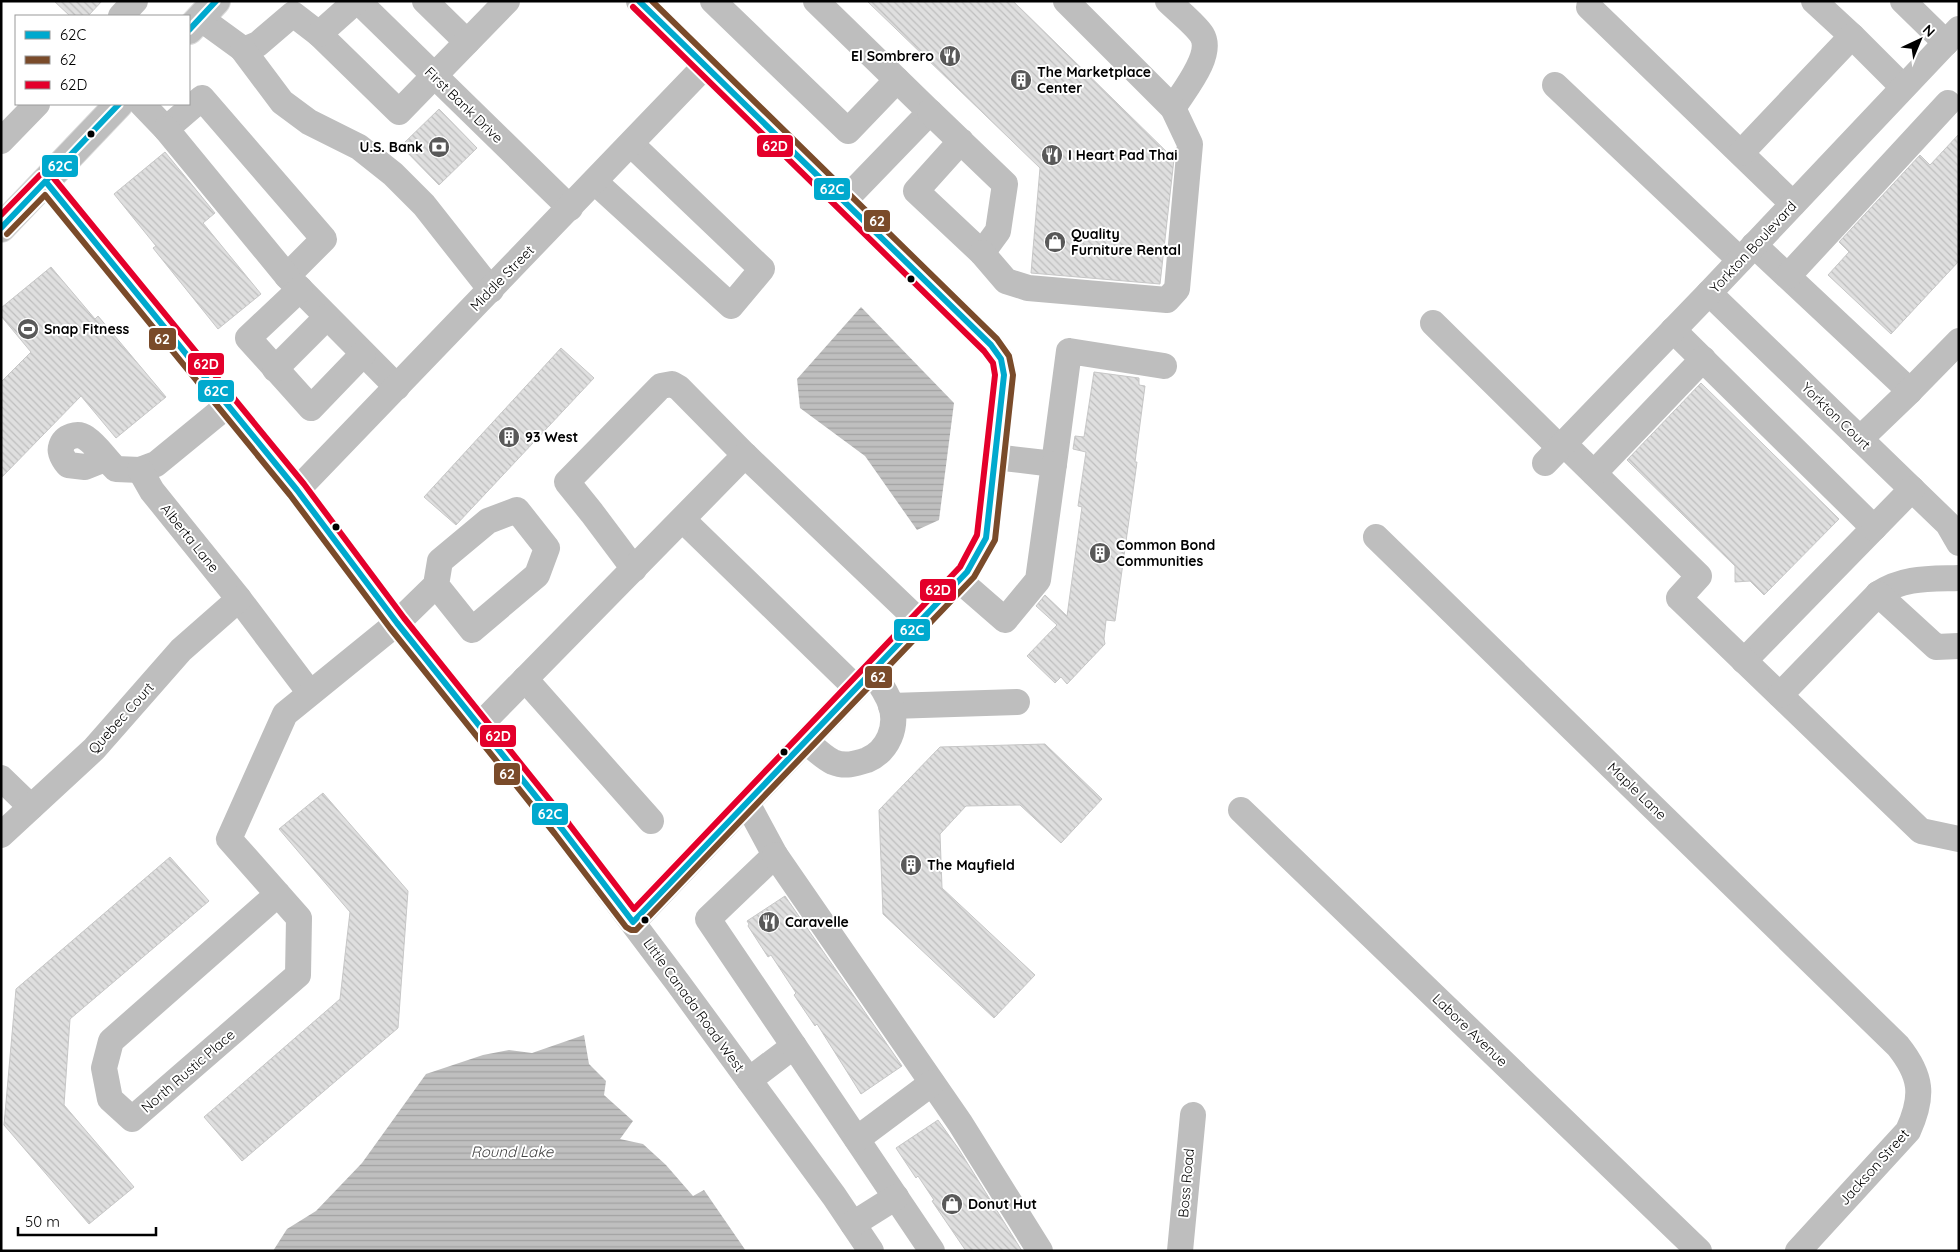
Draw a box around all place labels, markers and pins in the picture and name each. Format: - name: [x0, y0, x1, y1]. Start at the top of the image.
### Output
- restaurant icon: El Sombrero: [938, 44, 962, 68]
- place label: El Sombrero: [851, 47, 934, 65]
- place label: The Marketplace Center: [1037, 63, 1151, 97]
- building icon: The Marketplace Center: [1009, 68, 1033, 92]
- unlabelled marker: [86, 129, 96, 139]
- bank icon: U.S. Bank: [427, 135, 451, 159]
- place label: U.S. Bank: [360, 138, 423, 156]
- restaurant icon: I Heart Pad Thai: [1040, 143, 1064, 167]
- place label: I Heart Pad Thai: [1068, 146, 1178, 164]
- place label: Quality Furniture Rental: [1071, 225, 1181, 259]
- shop icon: Quality Furniture Rental: [1043, 230, 1067, 254]
- unlabelled marker: [906, 274, 916, 284]
- sports icon: Snap Fitness: [16, 317, 40, 341]
- place label: Snap Fitness: [44, 320, 129, 338]
- building icon: 93 West: [497, 425, 521, 449]
- place label: 93 West: [525, 428, 578, 446]
- unlabelled marker: [331, 522, 341, 532]
- place label: Common Bond Communities: [1116, 536, 1215, 570]
- building icon: Common Bond Communities: [1088, 541, 1112, 565]
- unlabelled marker: [779, 747, 789, 757]
- building icon: The Mayfield: [899, 853, 923, 877]
- place label: The Mayfield: [927, 856, 1015, 874]
- restaurant icon: Caravelle: [757, 910, 781, 934]
- place label: Caravelle: [785, 913, 849, 931]
- unlabelled marker: [640, 915, 650, 925]
- shop icon: Donut Hut: [940, 1192, 964, 1216]
- place label: Donut Hut: [968, 1195, 1037, 1213]

